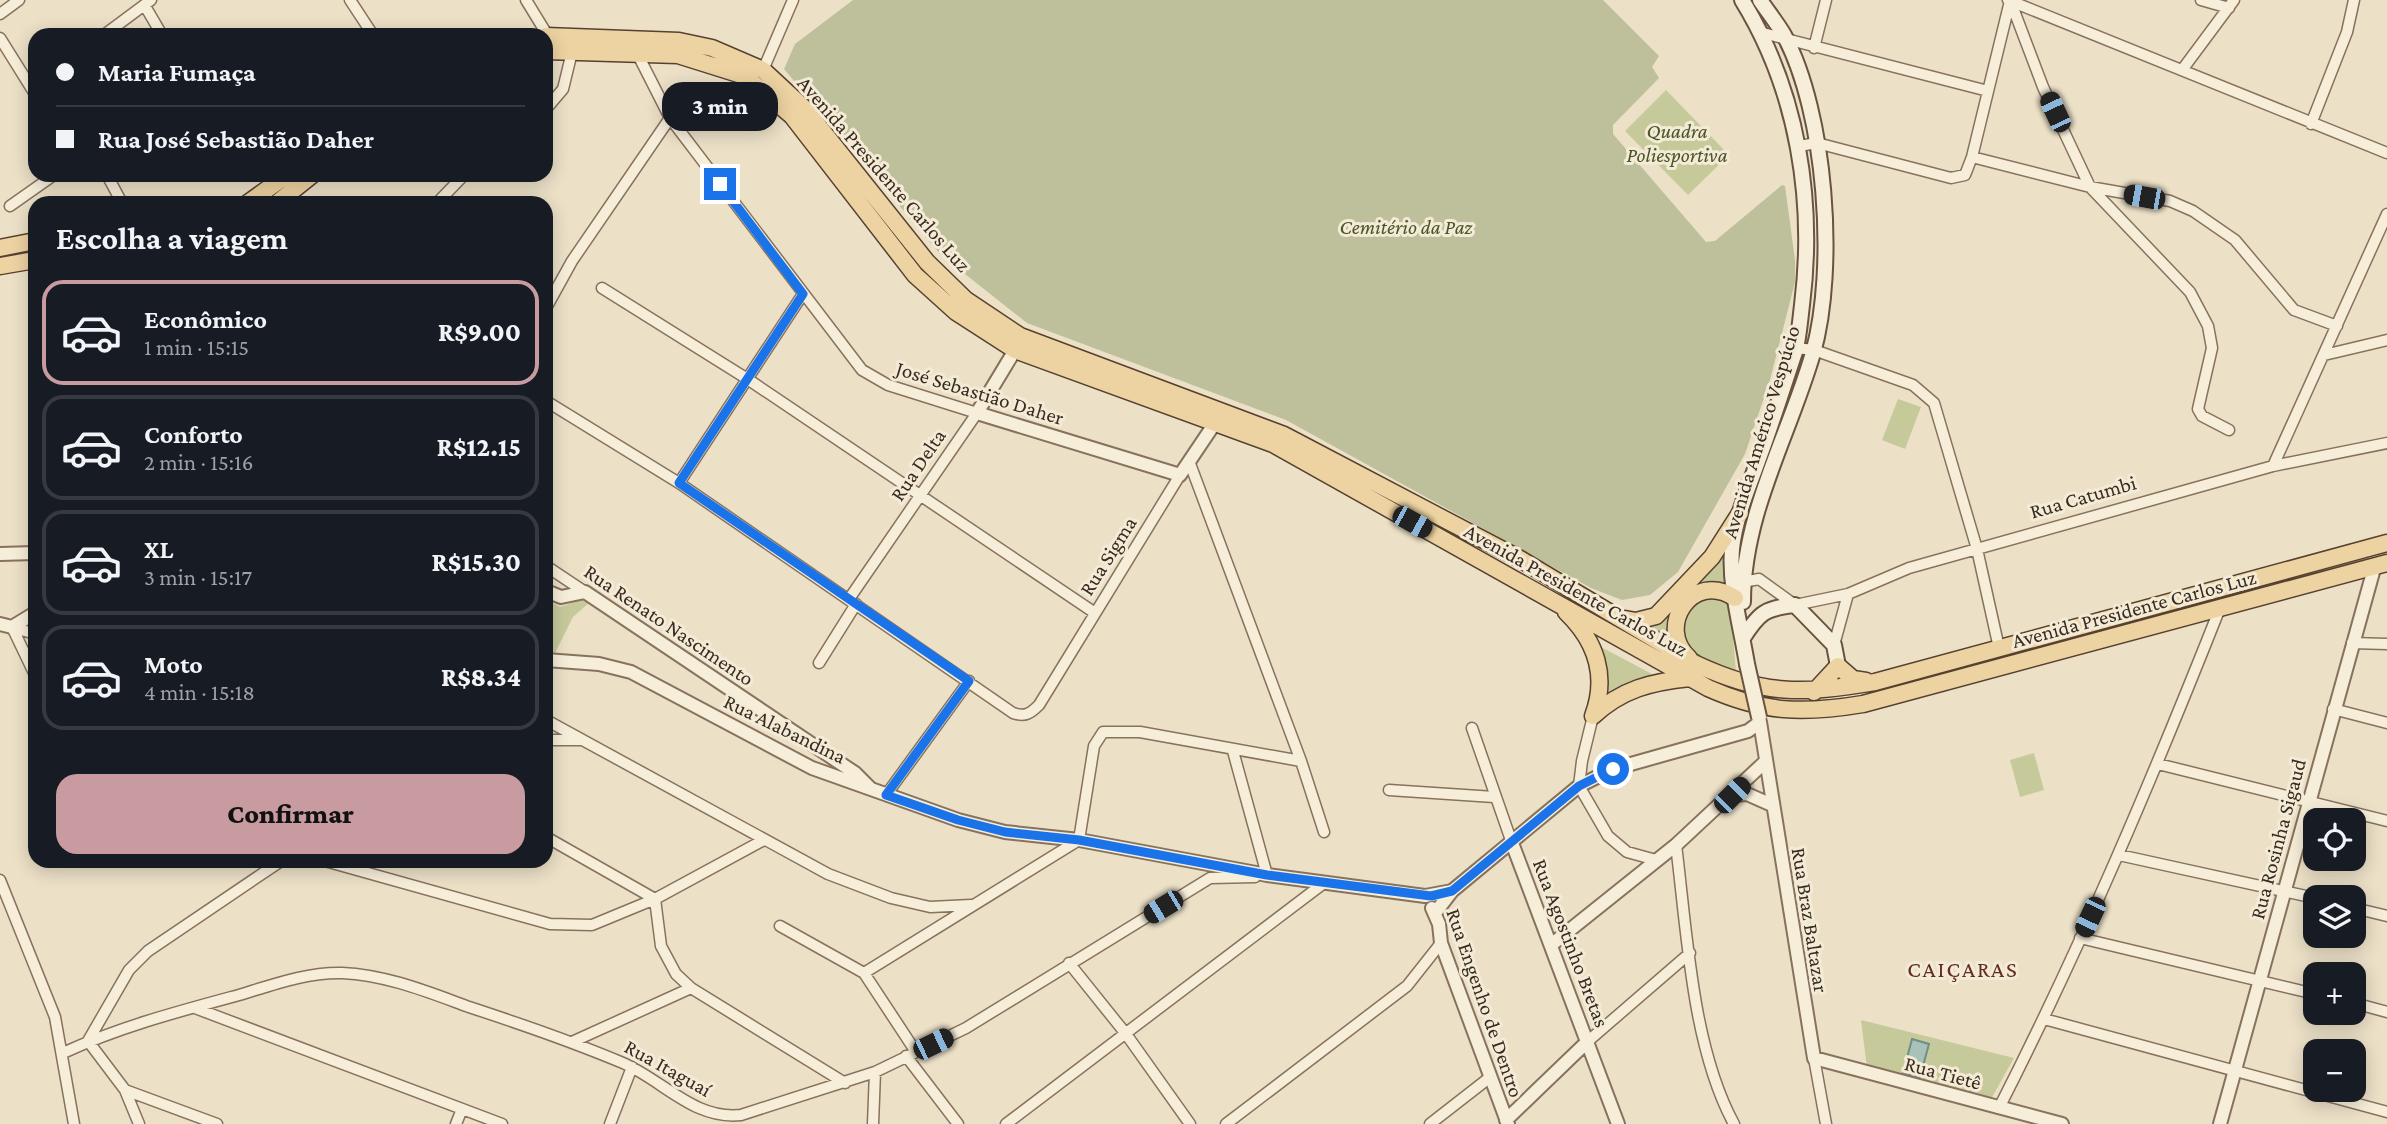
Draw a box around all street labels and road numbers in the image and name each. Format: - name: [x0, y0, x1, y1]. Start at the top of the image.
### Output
- street label: Avenida Presidente Carlos Luz: [792, 71, 976, 277]
- street label: Avenida Américo Vespúcio: [1717, 323, 1805, 541]
- street label: José Sebastião Daher: [891, 356, 1067, 430]
- street label: Rua Delta: [885, 424, 951, 505]
- street label: Rua Catumbi: [2027, 470, 2139, 524]
- street label: Rua Sigma: [1074, 512, 1142, 600]
- street label: Avenida Presidente Carlos Luz: [1460, 519, 1692, 662]
- street label: Rua Renato Nascimento: [580, 559, 758, 691]
- street label: Avenida Presidente Carlos Luz: [2009, 565, 2259, 653]
- street label: Rua Alabandina: [720, 689, 850, 769]
- street label: Rua Rosinha Sigaud: [2245, 756, 2311, 922]
- street label: Rua Braz Baltazar: [1787, 846, 1833, 995]
- street label: Rua Agostinho Bretas: [1528, 855, 1614, 1031]
- street label: Rua Engenho de Dentro: [1441, 905, 1529, 1101]
- street label: Rua Itaguaí: [620, 1034, 717, 1102]
- street label: Rua Tietê: [1902, 1051, 1984, 1095]

